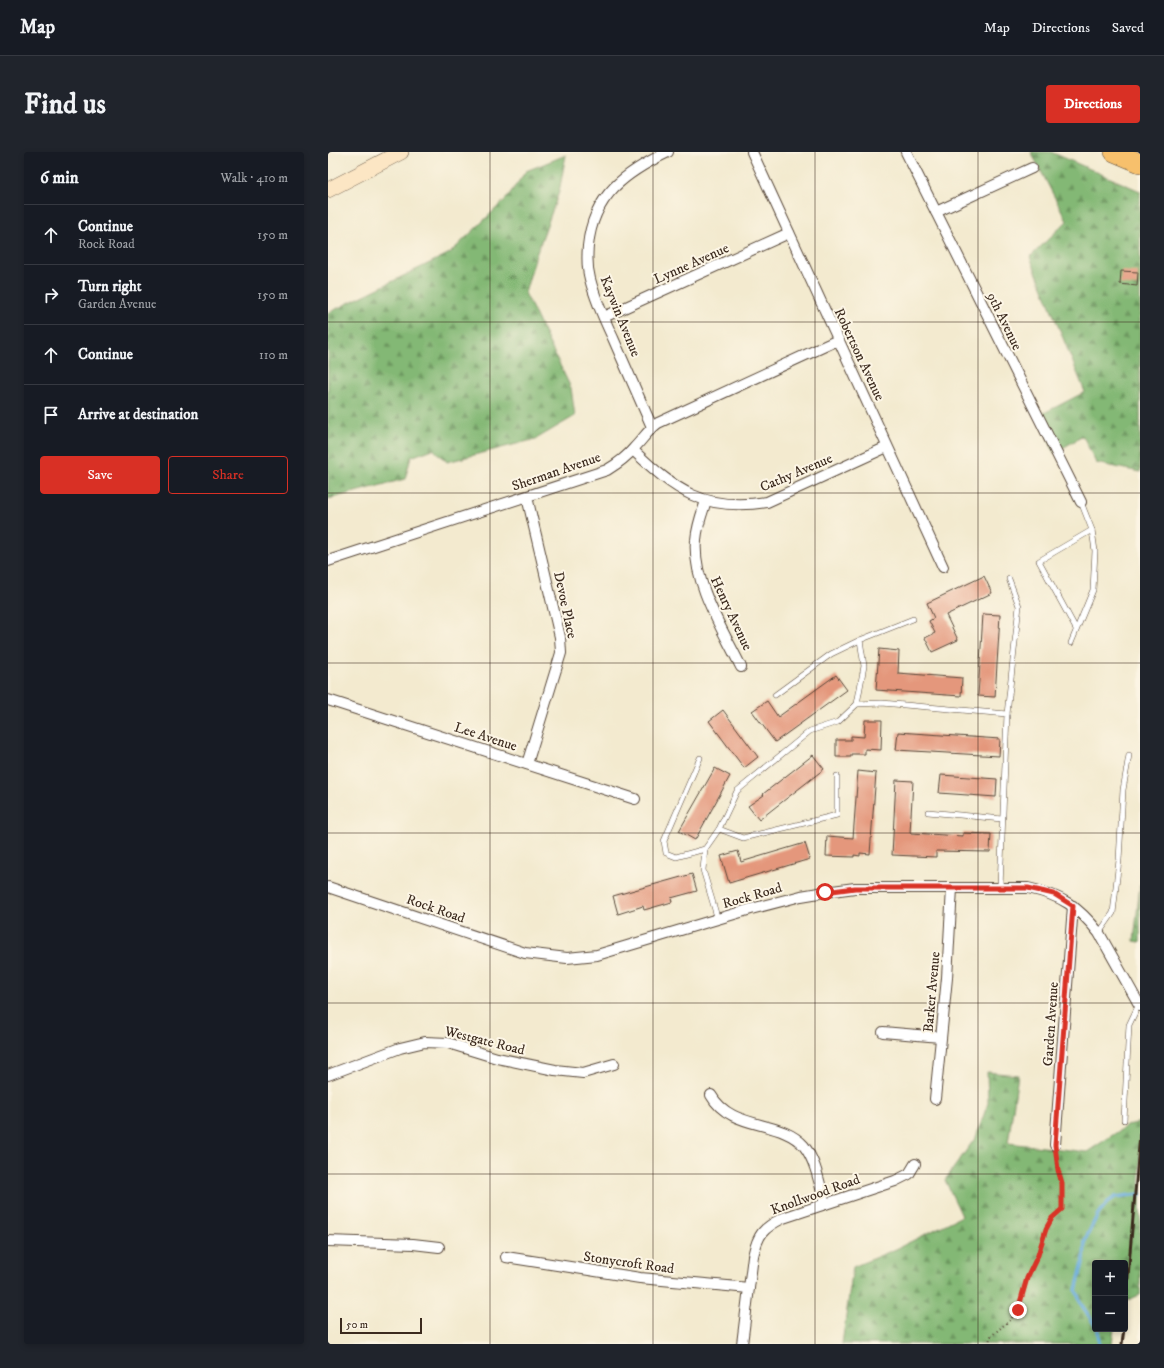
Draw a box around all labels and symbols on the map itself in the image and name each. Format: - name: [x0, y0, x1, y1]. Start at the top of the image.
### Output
- street label: Lynne Avenue: [651, 239, 732, 288]
- street label: Kaywin Avenue: [596, 273, 645, 360]
- street label: 9th Avenue: [982, 289, 1026, 354]
- street label: Robertson Avenue: [830, 305, 889, 404]
- street label: Sherman Avenue: [510, 448, 603, 496]
- street label: Cathy Avenue: [757, 450, 836, 496]
- street label: Devoe Place: [549, 570, 581, 641]
- street label: Henry Avenue: [706, 573, 756, 654]
- street label: Lee Avenue: [452, 718, 520, 756]
- street label: Rock Road: [720, 879, 784, 913]
- route start: [816, 883, 834, 901]
- street label: Rock Road: [404, 891, 467, 927]
- street label: Barker Avenue: [919, 951, 945, 1033]
- street label: Garden Avenue: [1039, 981, 1063, 1067]
- street label: Westgate Road: [442, 1022, 527, 1060]
- street label: Knollwood Road: [768, 1170, 862, 1219]
- street label: Stonycroft Road: [582, 1248, 675, 1278]
- route end: [1009, 1301, 1027, 1319]
- scale bar: [340, 1316, 422, 1335]

